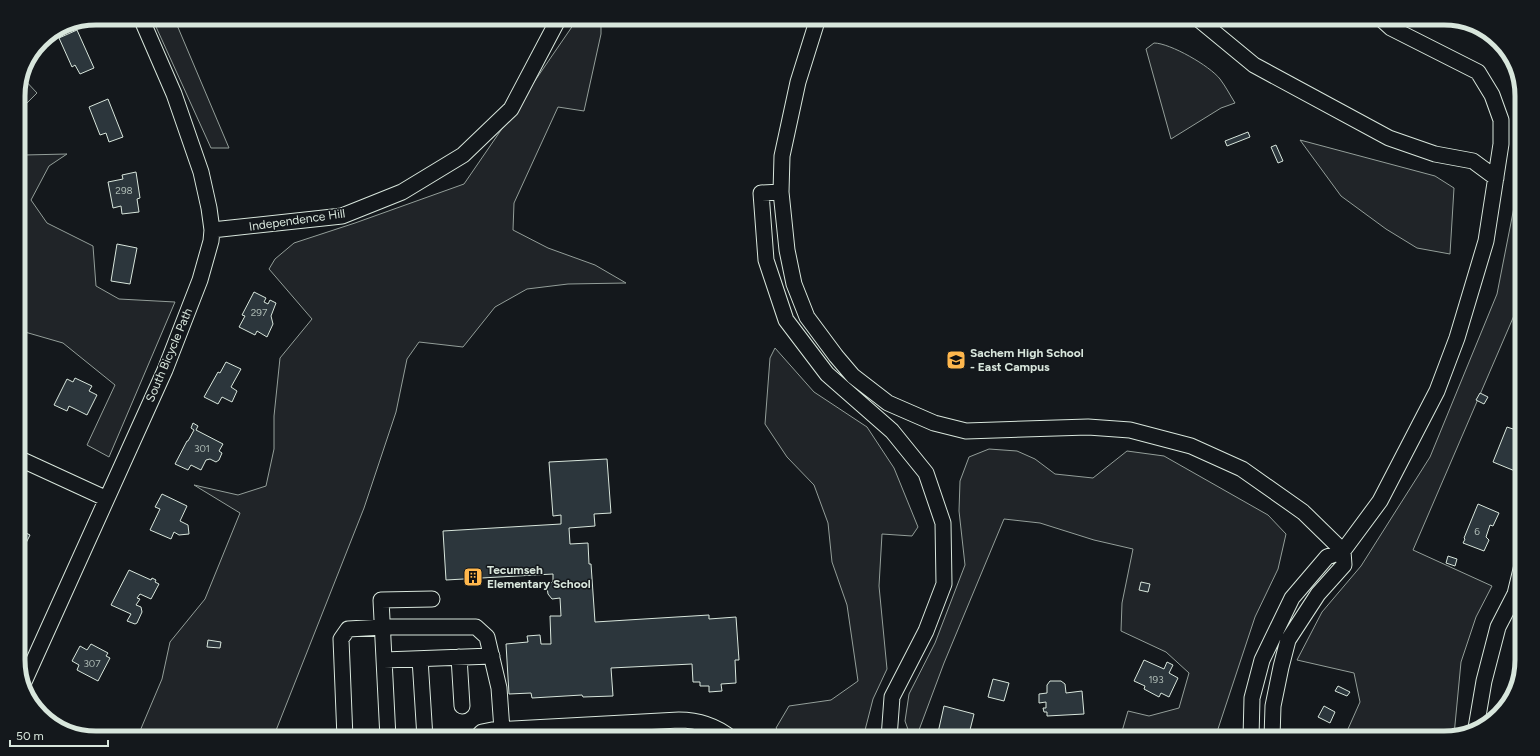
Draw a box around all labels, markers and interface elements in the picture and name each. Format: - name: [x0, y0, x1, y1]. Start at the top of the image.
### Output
- house number: 298: [115, 184, 133, 197]
- street label: Independence Hill: [248, 206, 346, 234]
- street label: South Bicycle Path: [143, 306, 195, 404]
- house number: 297: [251, 306, 268, 319]
- place label: Sachem High School - East Campus: [970, 346, 1084, 374]
- school or university icon: Sachem High School - East Campus: [945, 349, 967, 371]
- house number: 301: [194, 442, 210, 455]
- house number: 6: [1474, 525, 1480, 538]
- place label: Tecumseh Elementary School: [487, 563, 591, 591]
- building icon: Tecumseh Elementary School: [462, 566, 484, 588]
- house number: 307: [83, 657, 101, 670]
- house number: 193: [1148, 673, 1164, 686]
- scale bar: [10, 722, 108, 748]
- text: 50 m: [16, 729, 44, 743]

